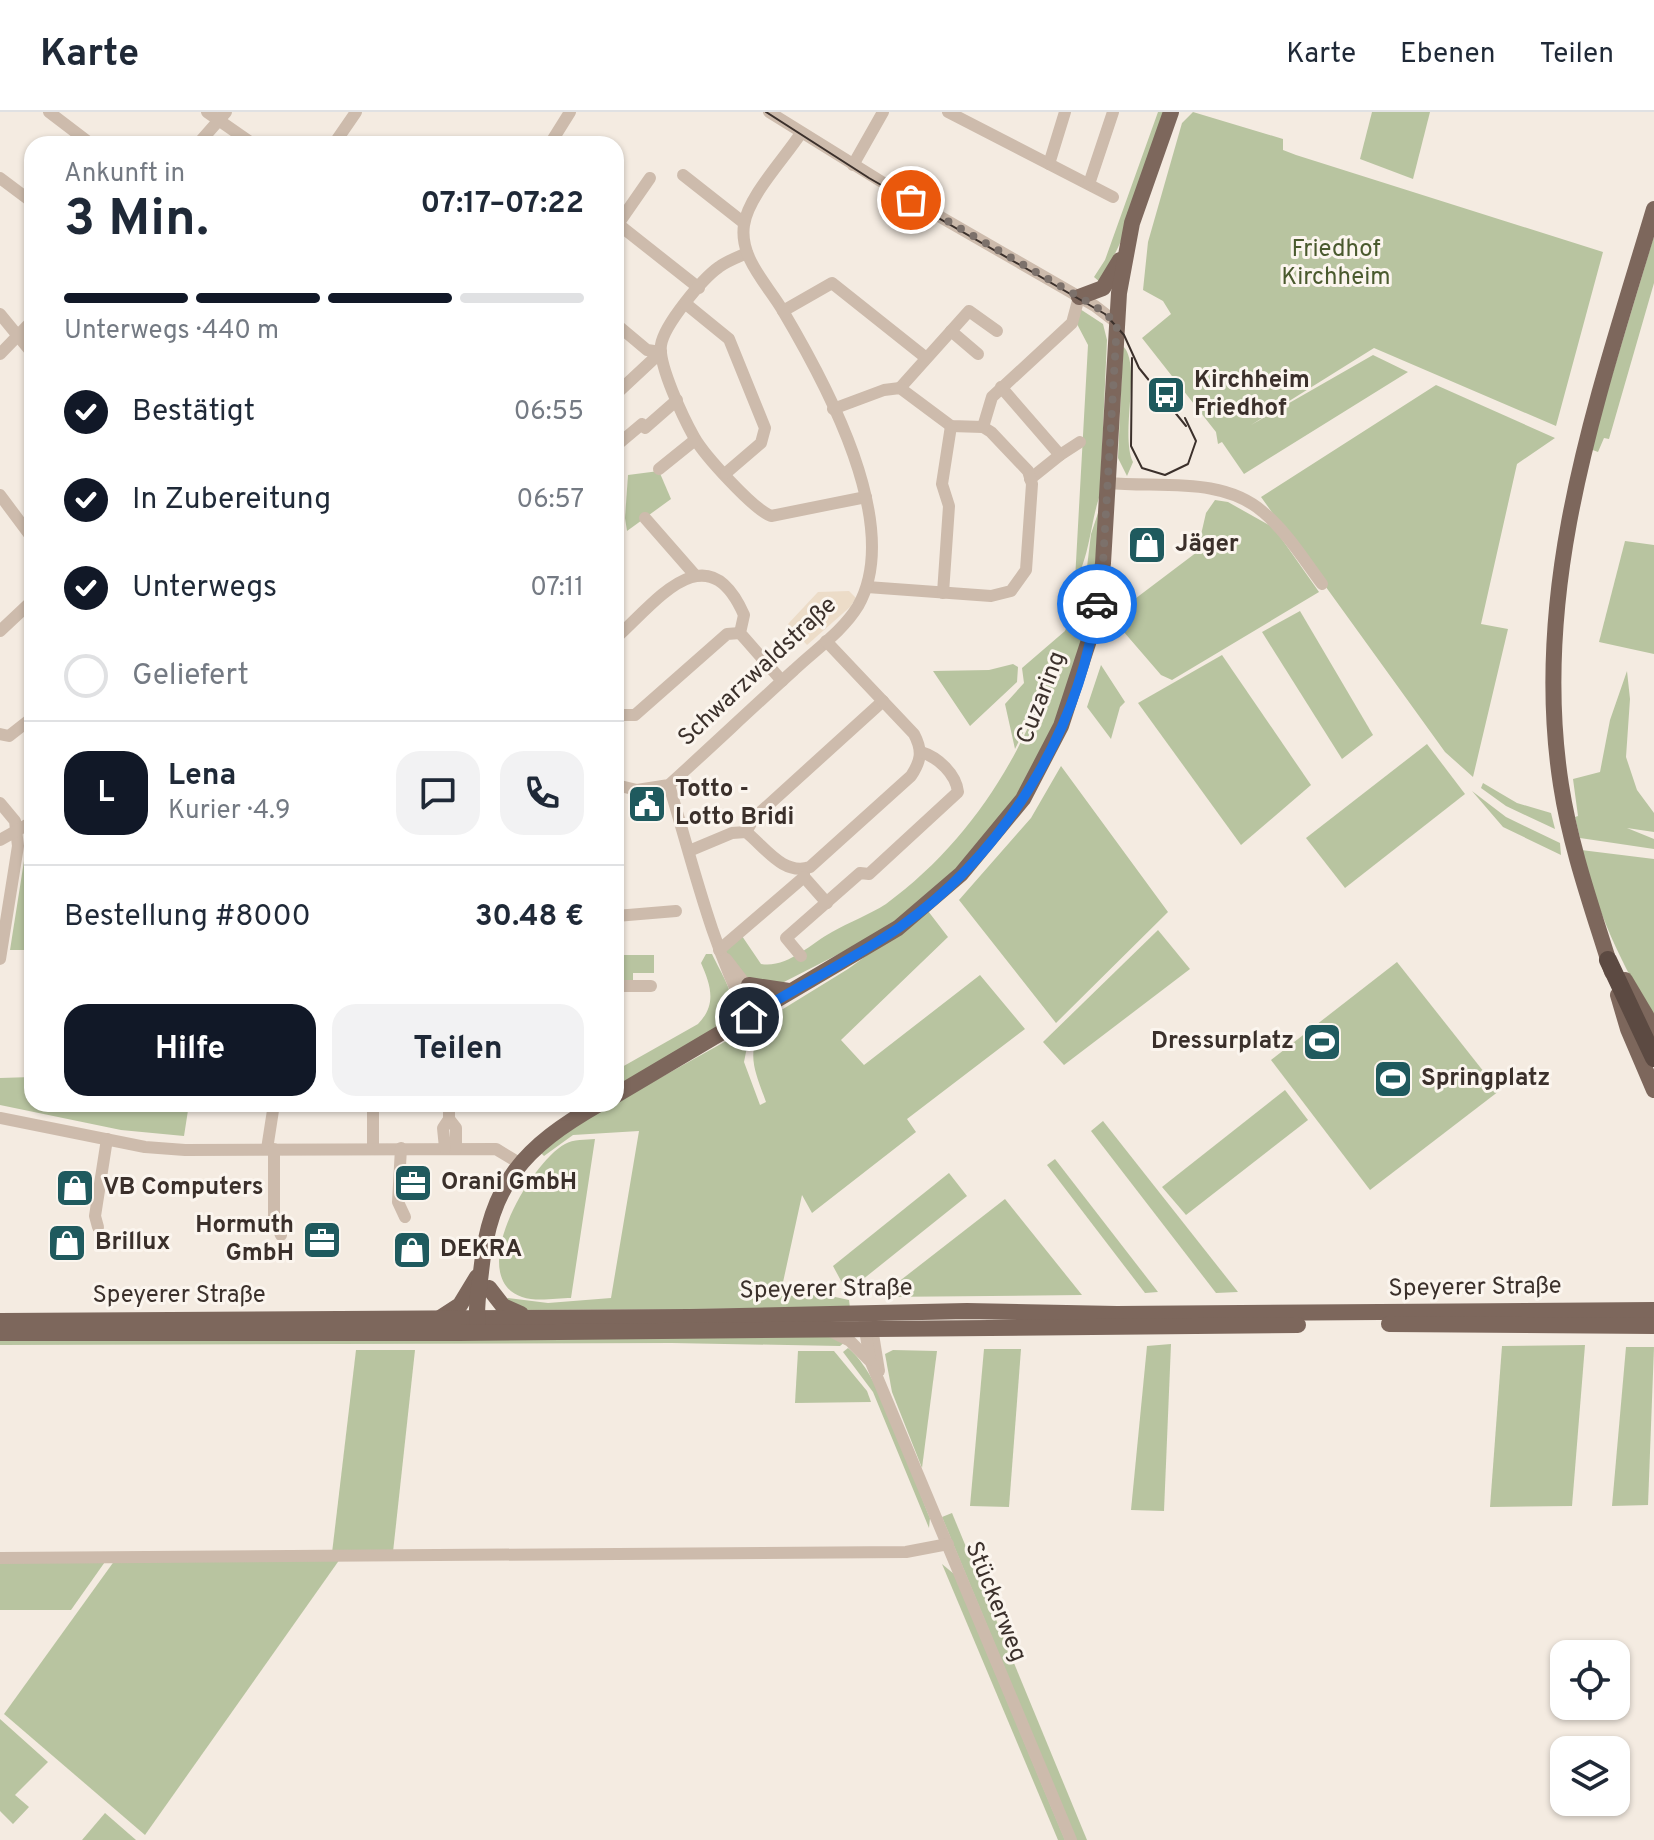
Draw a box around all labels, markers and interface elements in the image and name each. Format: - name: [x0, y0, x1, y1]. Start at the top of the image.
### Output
- text: Karte: [40, 31, 139, 80]
- text: Karte: [1286, 37, 1356, 73]
- text: Ebenen: [1400, 37, 1496, 73]
- text: Teilen: [1540, 37, 1614, 73]
- text: Ankunft in: [64, 158, 185, 191]
- pin: [877, 166, 945, 234]
- icon: bag: [889, 178, 933, 222]
- text: 07:17–07:22: [421, 186, 584, 223]
- text: 3 Min.: [64, 188, 209, 254]
- park label: Friedhof Kirchheim: [1281, 235, 1391, 293]
- text: Unterwegs · 440 m: [64, 315, 279, 348]
- place label: Kirchheim Friedhof: [1194, 366, 1310, 424]
- bus stop icon: Kirchheim Friedhof: [1145, 374, 1187, 416]
- icon: check: [64, 390, 108, 434]
- text: Bestätigt: [132, 394, 255, 431]
- text: 06:55: [514, 396, 584, 429]
- icon: check: [64, 478, 108, 522]
- text: In Zubereitung: [132, 482, 331, 519]
- text: 06:57: [516, 484, 584, 517]
- shop icon: Jäger: [1126, 524, 1168, 566]
- place label: Jäger: [1175, 530, 1239, 560]
- courier: [1057, 564, 1137, 644]
- icon: check: [64, 566, 108, 610]
- text: Unterwegs: [132, 570, 277, 607]
- text: 07:11: [530, 572, 584, 605]
- icon: car: [1075, 582, 1119, 626]
- street label: Schwarzwaldstraße: [672, 591, 844, 753]
- street label: Cuzaring: [1011, 647, 1073, 749]
- text: Geliefert: [132, 658, 249, 695]
- button: chat: [396, 751, 480, 835]
- button: phone: [500, 751, 584, 835]
- text: Lena: [168, 758, 236, 795]
- text: L: [98, 775, 114, 812]
- place label: Totto - Lotto Bridi: [675, 775, 794, 833]
- public building icon: Totto - Lotto Bridi: [626, 783, 668, 825]
- text: Kurier · 4.9: [168, 795, 291, 828]
- text: Bestellung #8000: [64, 899, 311, 936]
- text: 30.48 €: [475, 899, 584, 936]
- pin: [715, 983, 783, 1051]
- icon: home: [727, 995, 771, 1039]
- button: Hilfe: [64, 1004, 316, 1096]
- button: Teilen: [332, 1004, 584, 1096]
- sports icon: Dressurplatz: [1301, 1021, 1343, 1063]
- place label: Dressurplatz: [1151, 1027, 1294, 1057]
- sports icon: Springplatz: [1372, 1058, 1414, 1100]
- place label: Springplatz: [1421, 1064, 1550, 1094]
- office icon: Orani GmbH: [392, 1162, 434, 1204]
- shop icon: VB Computers: [54, 1167, 96, 1209]
- place label: Orani GmbH: [441, 1168, 577, 1198]
- place label: VB Computers: [103, 1173, 264, 1203]
- place label: Hormuth GmbH: [195, 1211, 294, 1269]
- office icon: Hormuth GmbH: [301, 1219, 343, 1261]
- shop icon: Brillux: [46, 1222, 88, 1264]
- place label: Brillux: [95, 1228, 170, 1258]
- shop icon: DEKRA: [391, 1229, 433, 1271]
- place label: DEKRA: [440, 1235, 522, 1265]
- street label: Speyerer Straße: [1388, 1271, 1562, 1305]
- street label: Speyerer Straße: [739, 1273, 913, 1307]
- street label: Speyerer Straße: [92, 1281, 266, 1311]
- street label: Stückerweg: [957, 1537, 1033, 1667]
- map controls: [1550, 1640, 1630, 1816]
- button: locate: [1550, 1640, 1630, 1720]
- button: layers: [1550, 1736, 1630, 1816]

